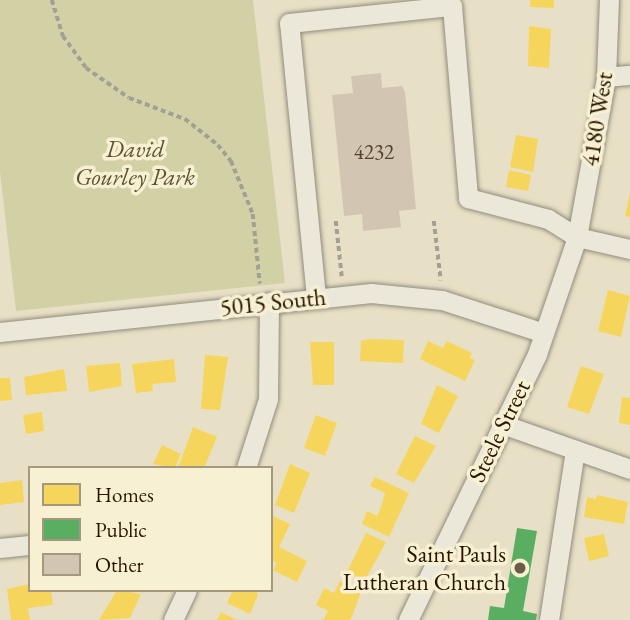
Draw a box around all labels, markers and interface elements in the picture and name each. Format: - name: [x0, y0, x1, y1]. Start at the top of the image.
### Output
- street label: 4180 West: [575, 70, 619, 168]
- park label: David Gourley Park: [75, 135, 195, 191]
- house number: 4232: [354, 139, 394, 165]
- street label: 5015 South: [219, 282, 327, 322]
- street label: Steele Street: [462, 375, 536, 487]
- legend: [28, 466, 273, 592]
- text: Homes: [95, 481, 154, 508]
- text: Public: [95, 516, 147, 543]
- place label: Saint Pauls Lutheran Church: [343, 540, 506, 596]
- text: Other: [95, 551, 144, 578]
- marker: Saint Pauls Lutheran Church: [512, 560, 528, 576]

